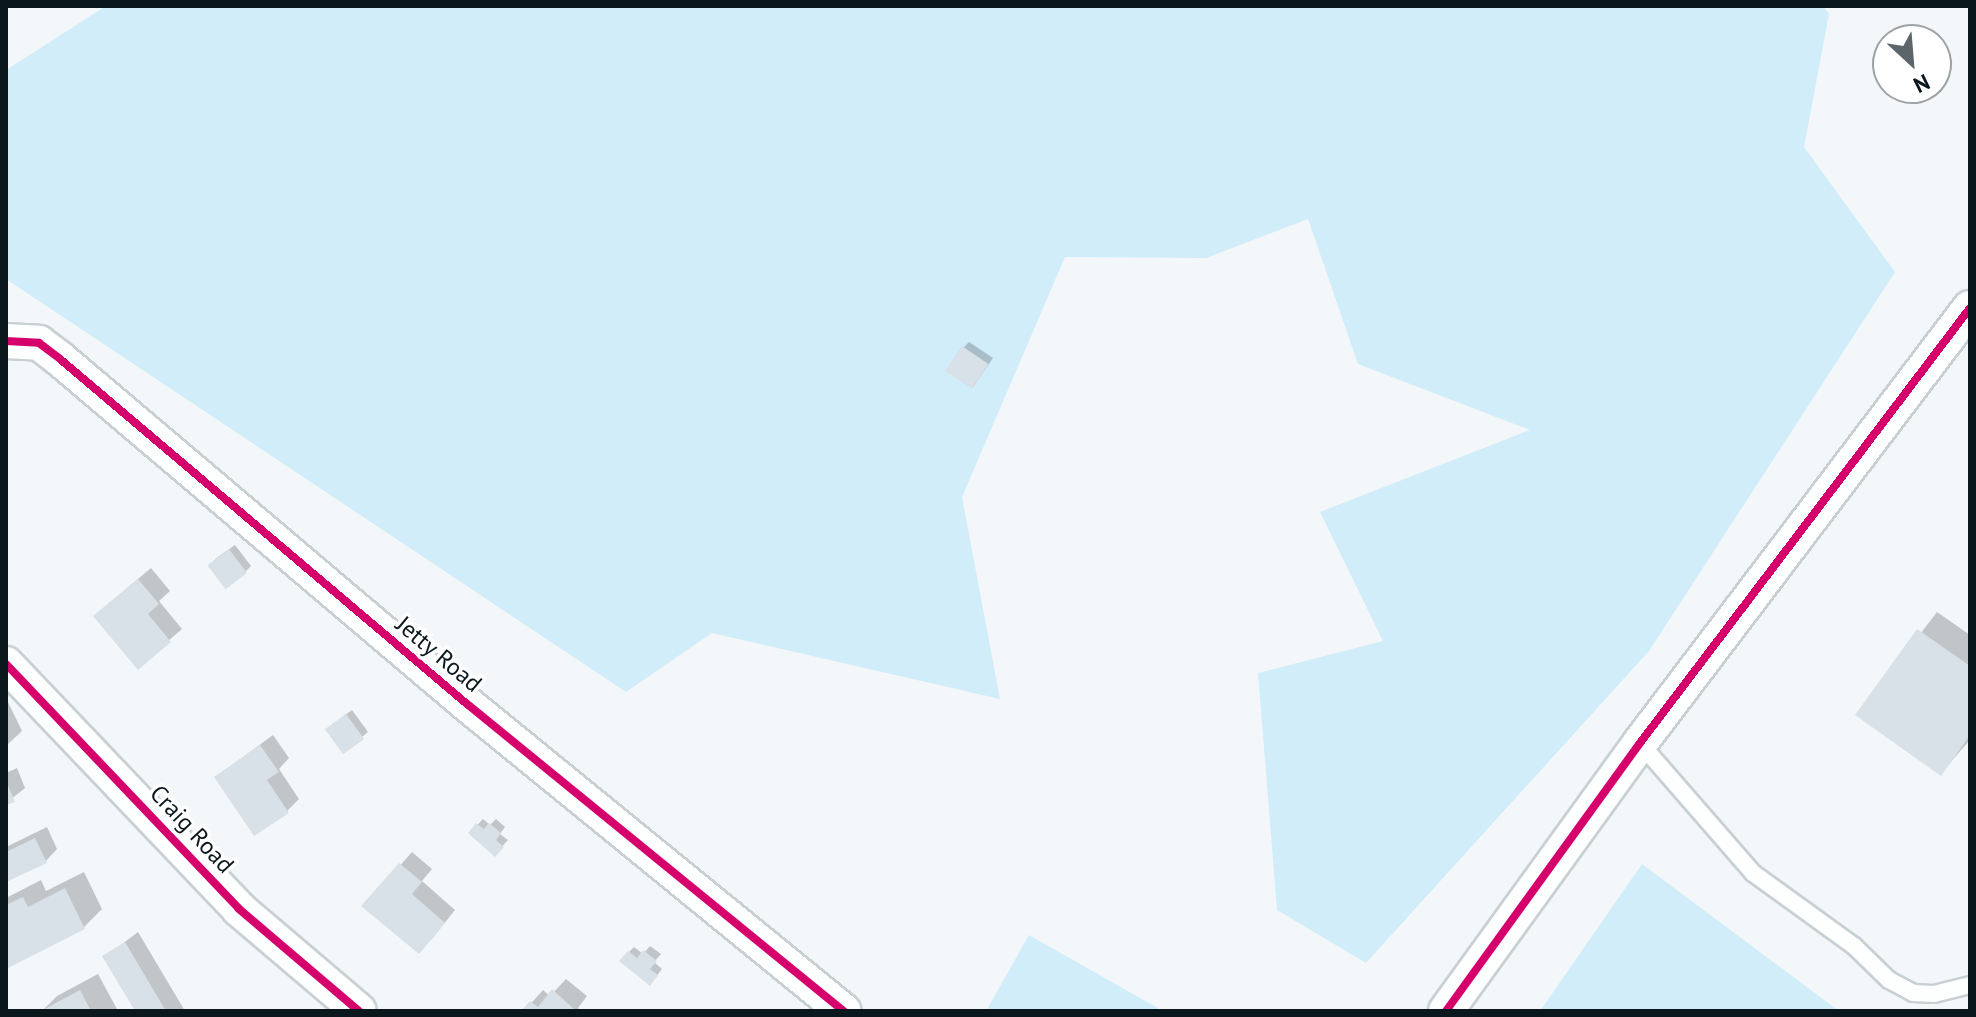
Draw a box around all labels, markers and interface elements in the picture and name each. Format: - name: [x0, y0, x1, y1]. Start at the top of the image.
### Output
- north arrow: [1872, 24, 1952, 104]
- text: N: [1909, 68, 1934, 100]
- street label: Jetty Road: [390, 610, 488, 698]
- street label: Craig Road: [144, 779, 240, 879]

